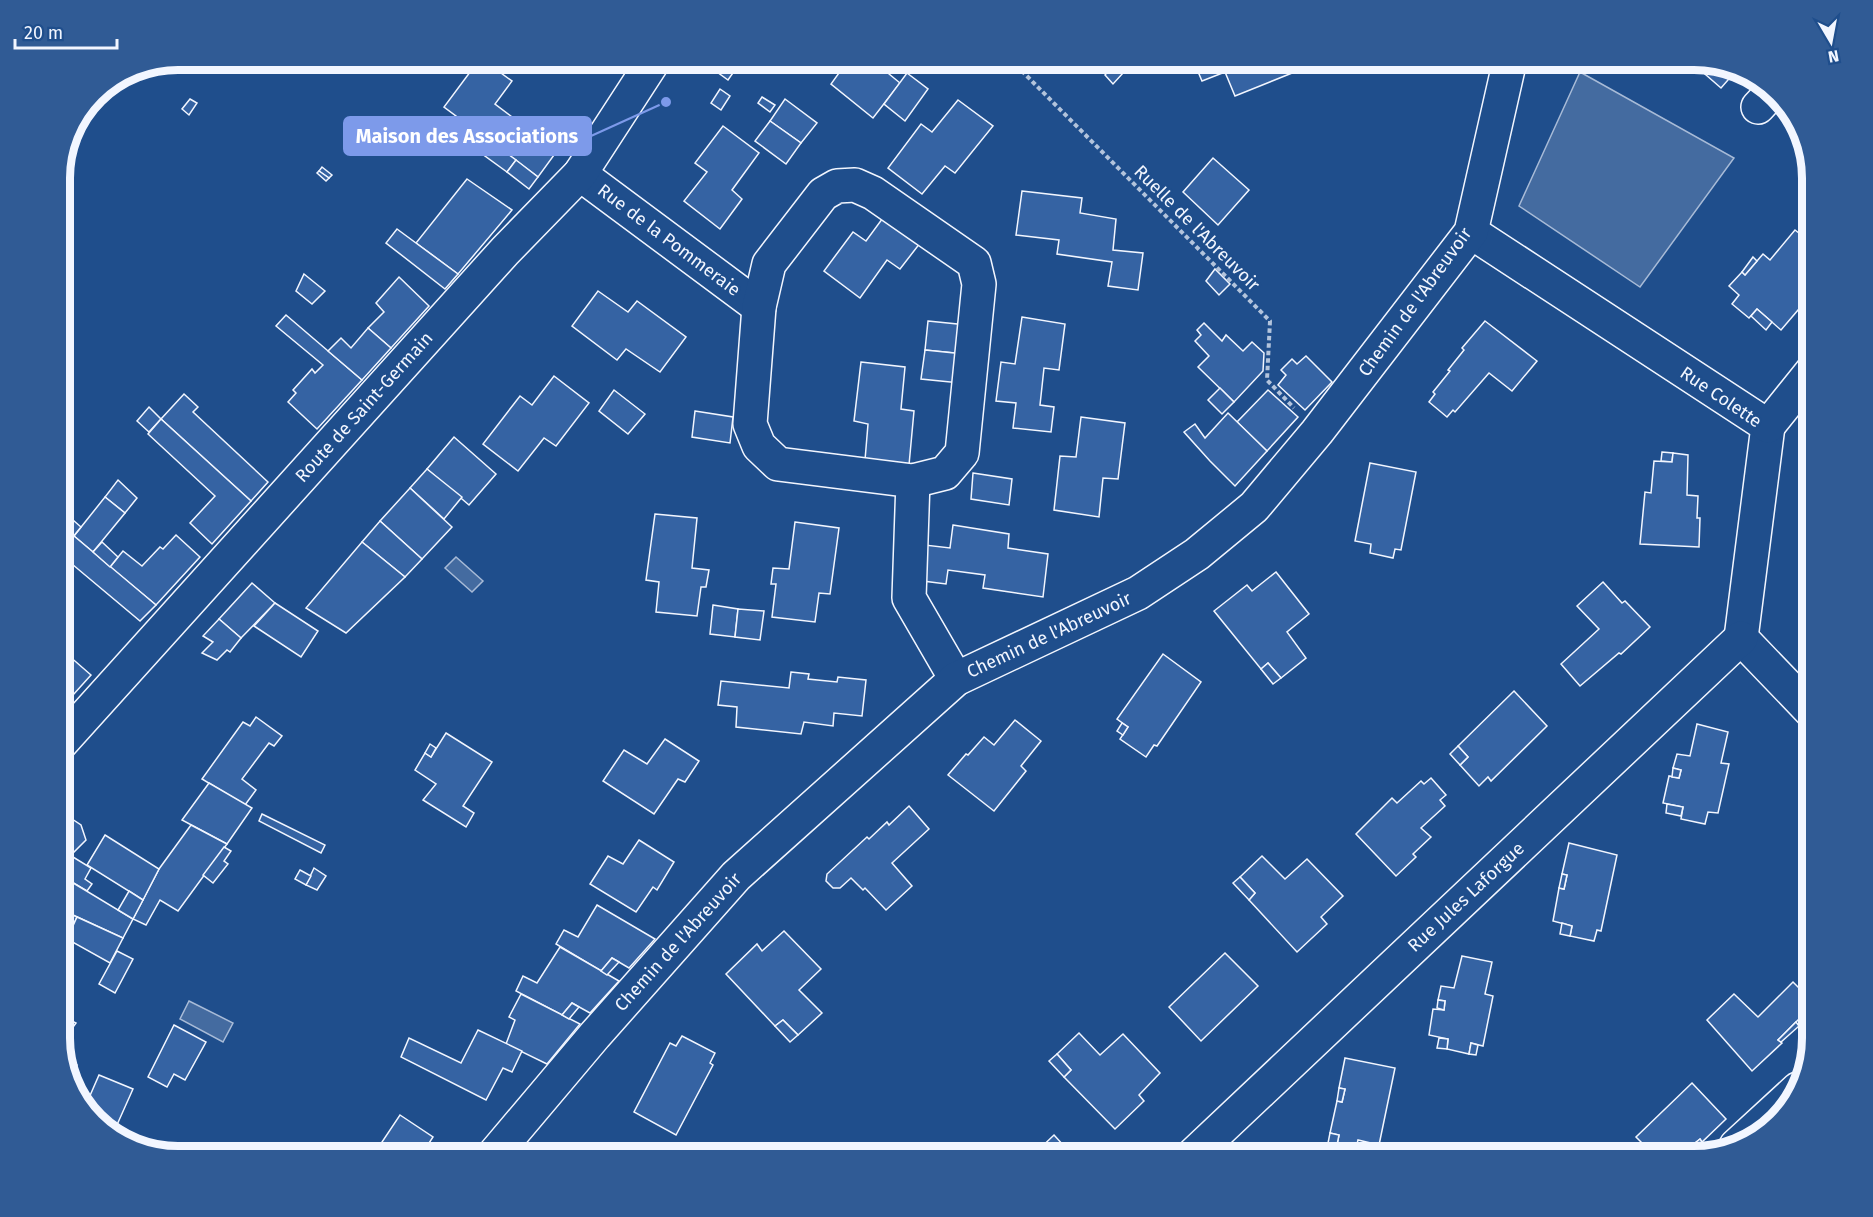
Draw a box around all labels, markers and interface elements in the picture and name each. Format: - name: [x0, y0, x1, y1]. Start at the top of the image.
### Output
- scale bar: [15, 12, 117, 50]
- north arrow: [1801, 12, 1861, 72]
- text: 20 m: [24, 22, 63, 44]
- text: N: [1827, 46, 1840, 67]
- callout: Maison des Associations: [344, 117, 591, 155]
- text: Maison des Associations: [356, 124, 579, 148]
- street label: Ruelle de l'Abreuvoir: [1129, 160, 1265, 296]
- street label: Rue de la Pommeraie: [593, 179, 745, 301]
- street label: Chemin de l'Abreuvoir: [1354, 223, 1476, 381]
- street label: Route de Saint-Germain: [291, 327, 437, 487]
- street label: Rue Colette: [1676, 362, 1766, 432]
- street label: Chemin de l'Abreuvoir: [963, 587, 1135, 683]
- street label: Rue Jules Laforgue: [1403, 837, 1529, 957]
- street label: Chemin de l'Abreuvoir: [610, 868, 746, 1016]

